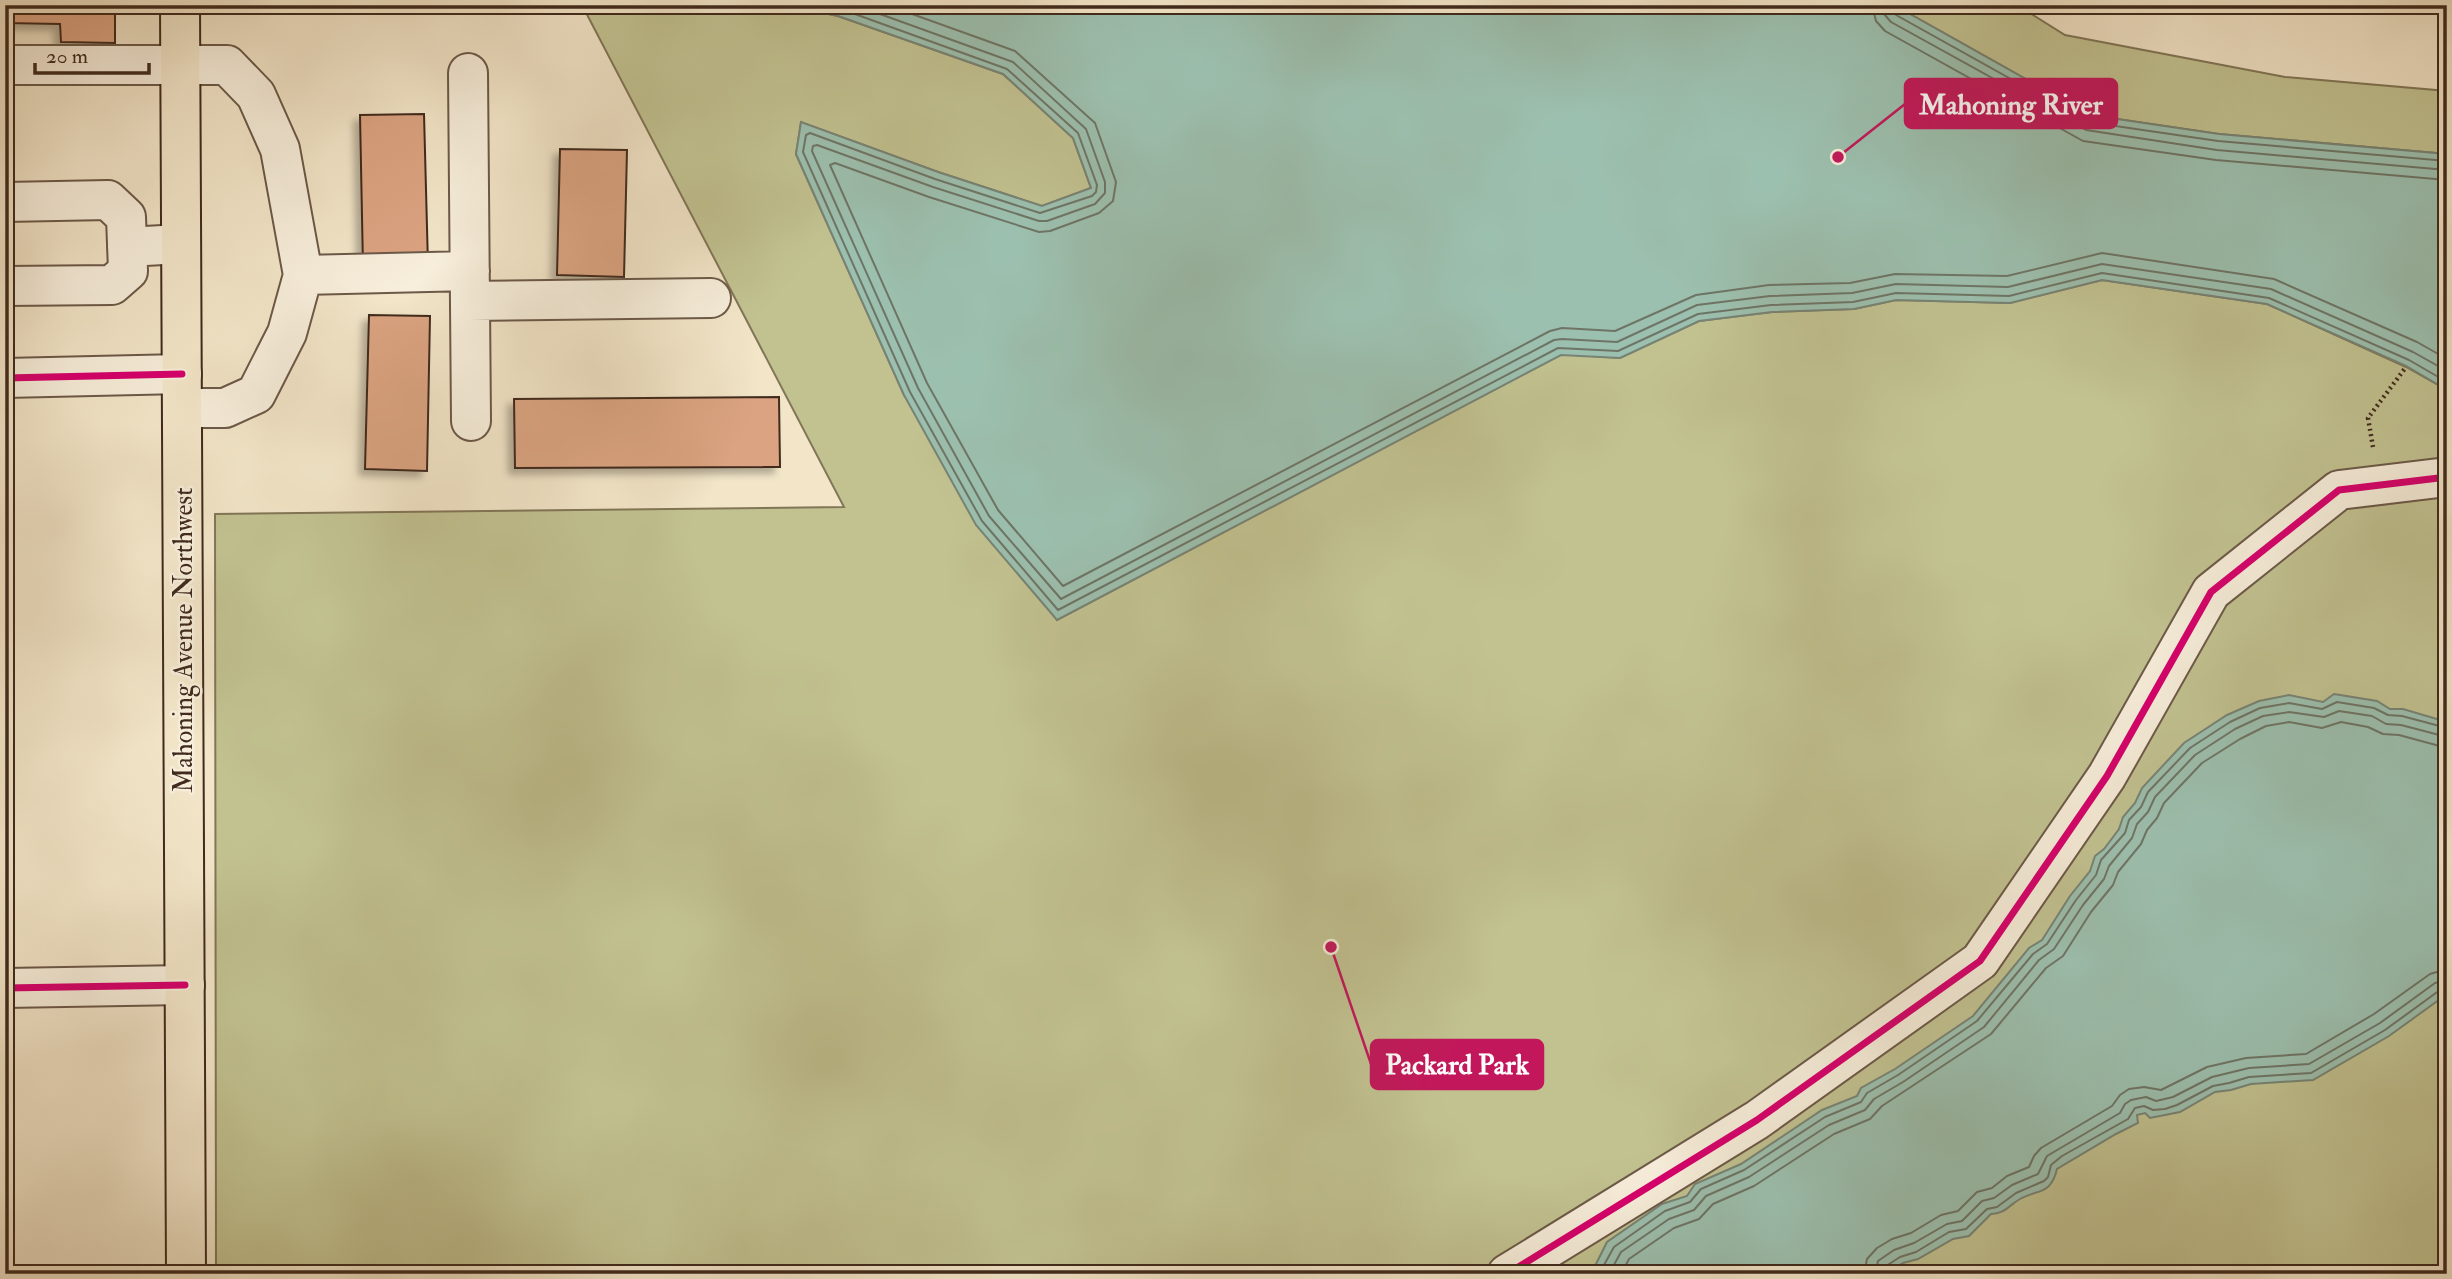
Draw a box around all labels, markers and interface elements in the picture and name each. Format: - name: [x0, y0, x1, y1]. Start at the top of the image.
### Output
- scale bar: [35, 32, 149, 76]
- text: 20 m: [46, 43, 88, 70]
- callout: Mahoning River: [1905, 79, 2117, 128]
- text: Mahoning River: [1918, 88, 2104, 123]
- street label: Mahoning Avenue Northwest: [168, 487, 200, 793]
- callout: Packard Park: [1371, 1040, 1543, 1089]
- text: Packard Park: [1385, 1048, 1530, 1083]

